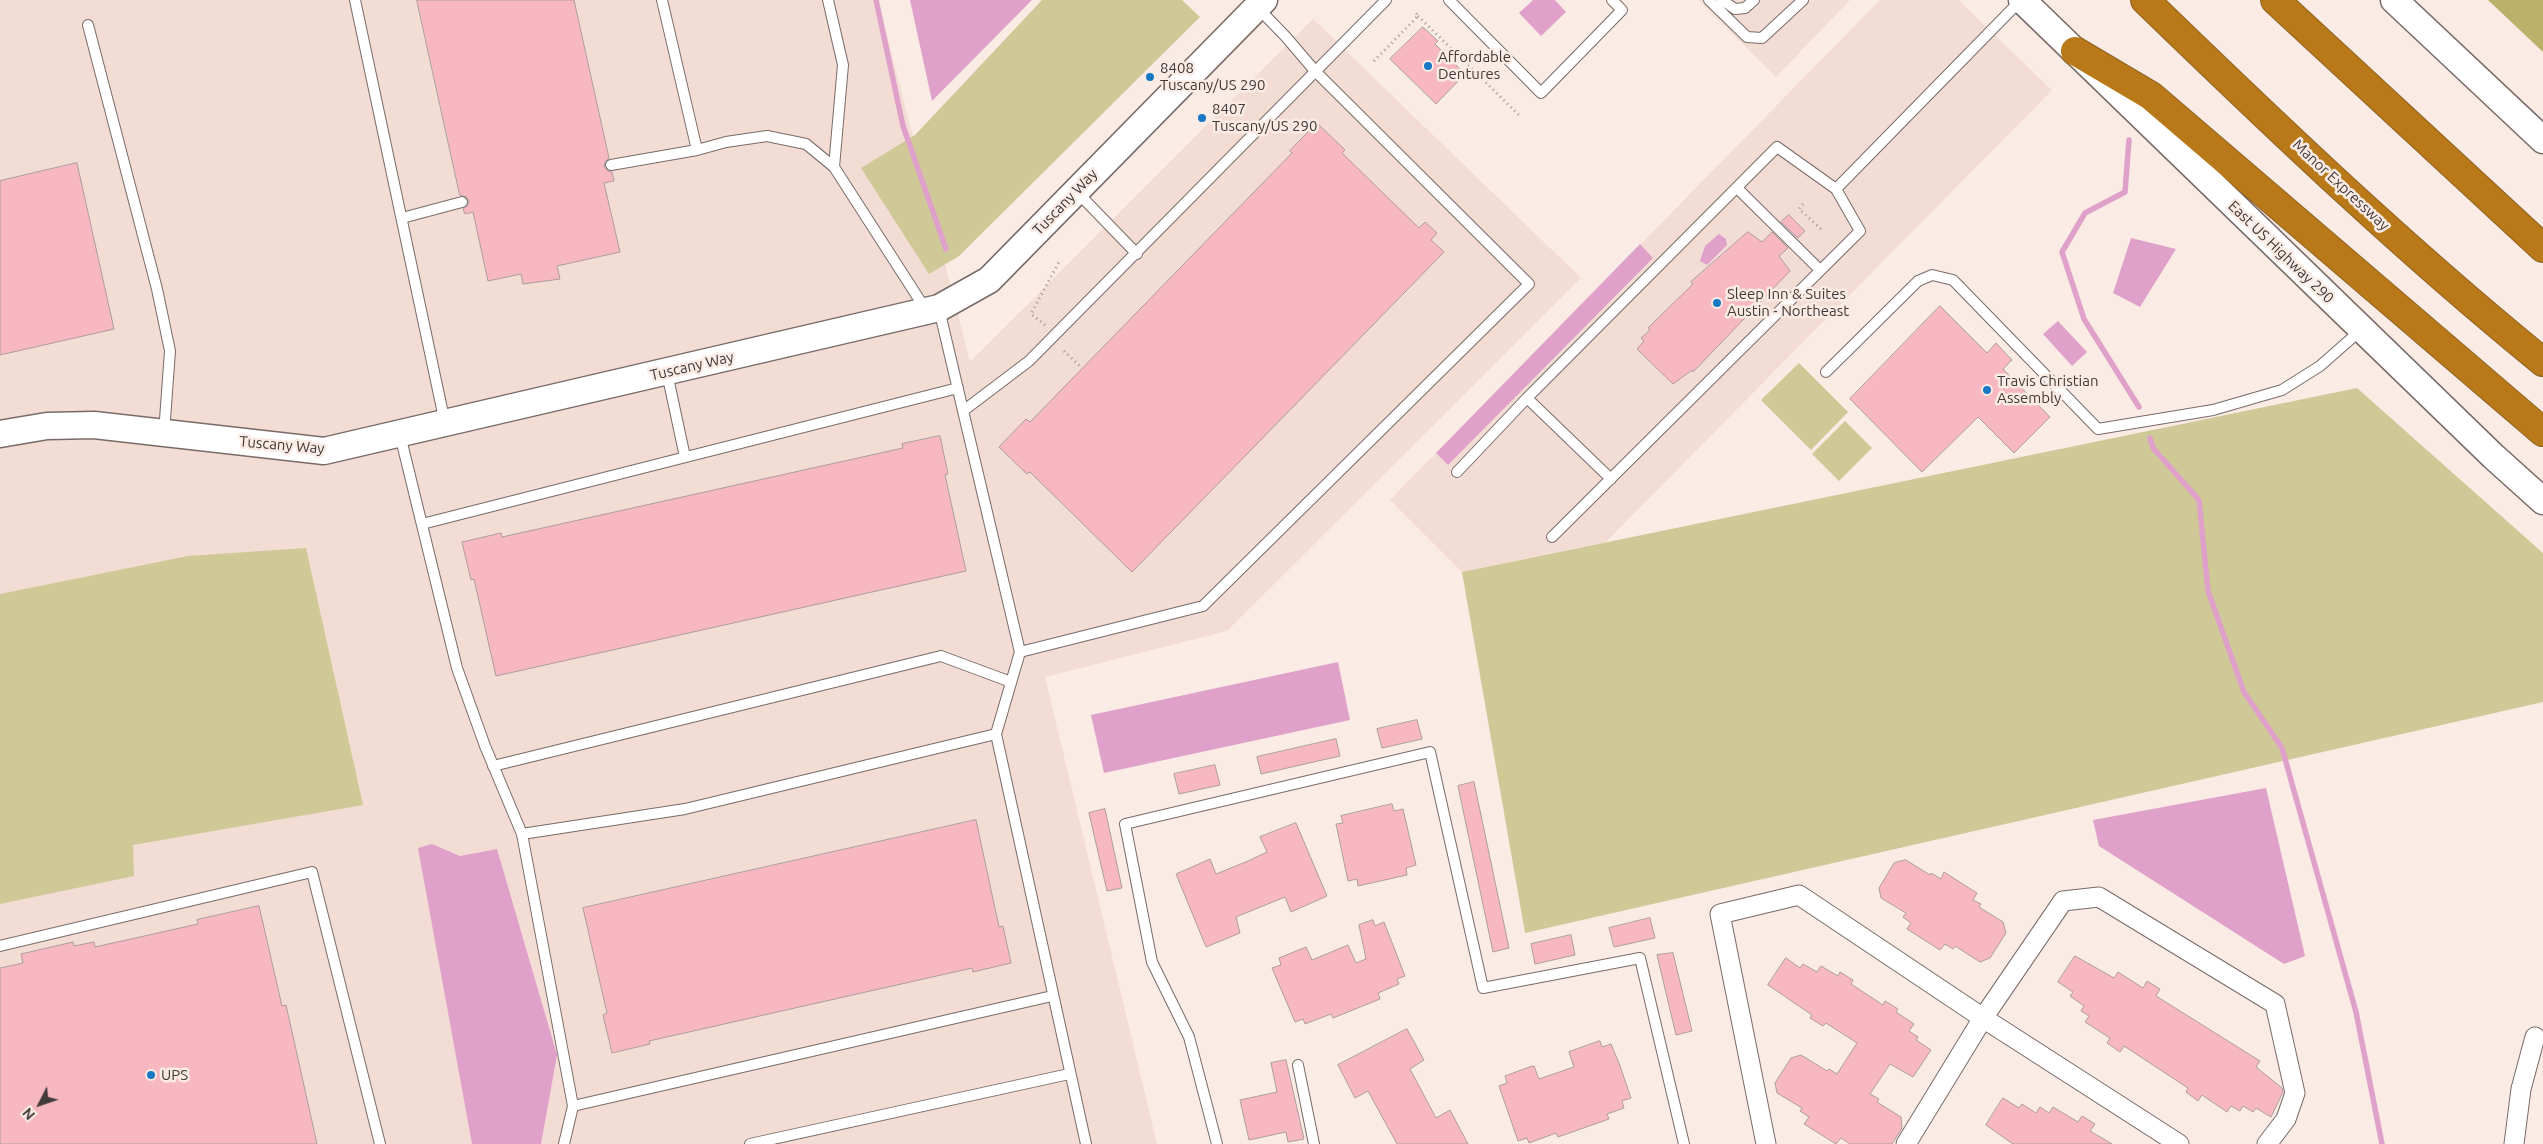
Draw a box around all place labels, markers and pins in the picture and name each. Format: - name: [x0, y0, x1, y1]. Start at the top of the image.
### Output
- place label: Affordable Dentures: [1438, 48, 1511, 83]
- place label: 8408 Tuscany/US 290: [1160, 59, 1265, 94]
- marker: Affordable Dentures: [1422, 60, 1434, 72]
- marker: 8408 Tuscany/US 290: [1144, 71, 1156, 83]
- place label: 8407 Tuscany/US 290: [1212, 100, 1317, 135]
- marker: 8407 Tuscany/US 290: [1196, 112, 1208, 124]
- place label: Sleep Inn & Suites Austin - Northeast: [1727, 285, 1849, 320]
- marker: Sleep Inn & Suites Austin - Northeast: [1711, 297, 1723, 309]
- place label: Travis Christian Assembly: [1997, 372, 2099, 407]
- marker: Travis Christian Assembly: [1981, 384, 1993, 396]
- place label: UPS: [161, 1066, 188, 1084]
- marker: UPS: [145, 1069, 157, 1081]

